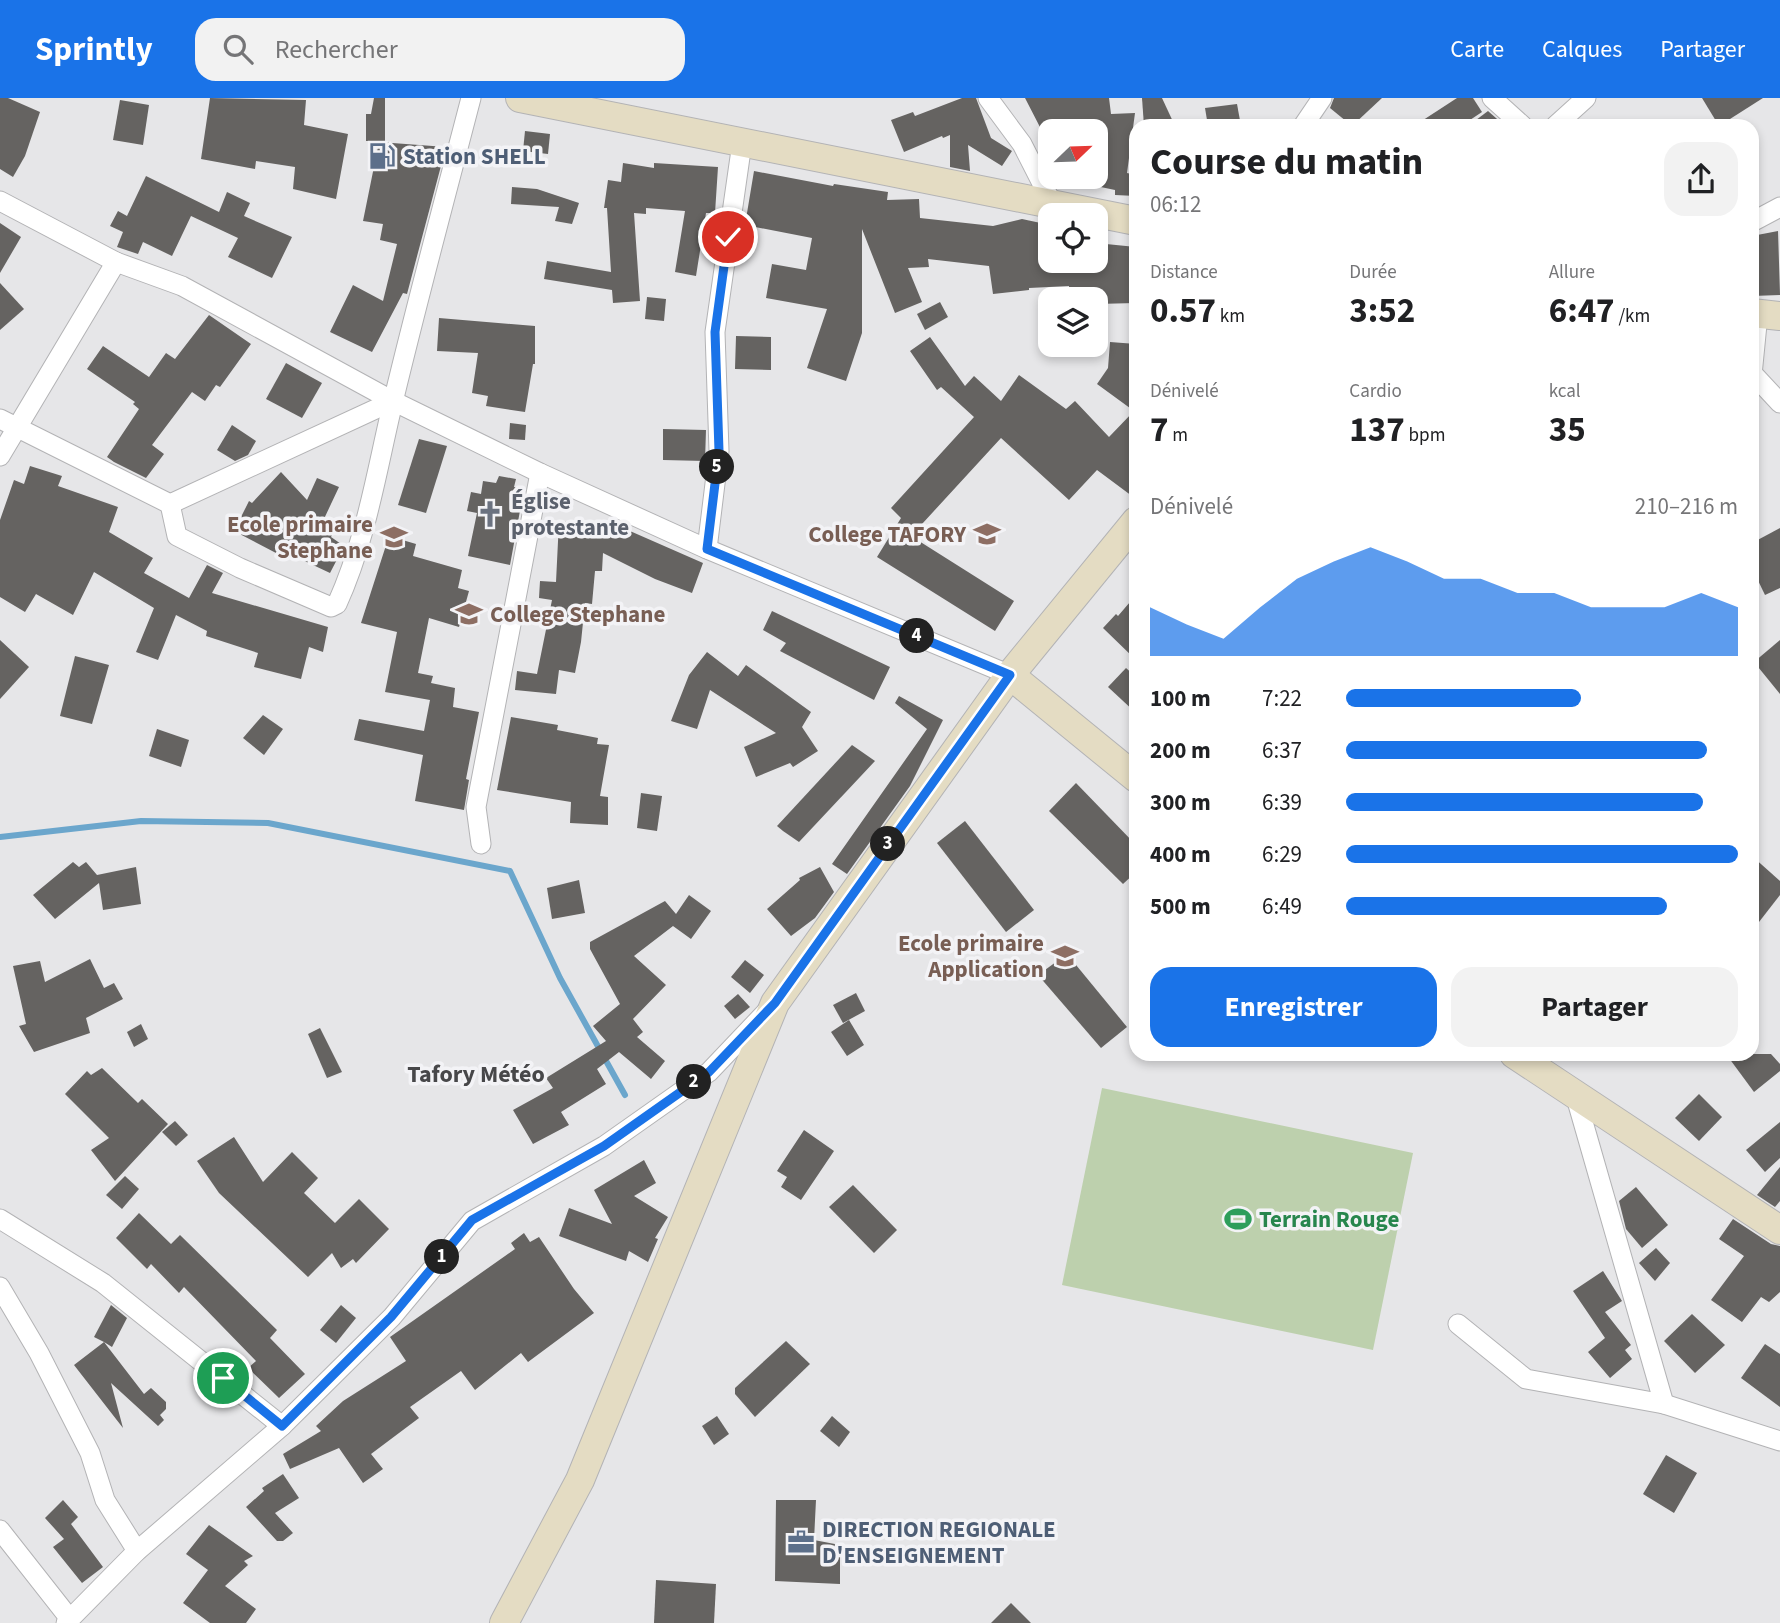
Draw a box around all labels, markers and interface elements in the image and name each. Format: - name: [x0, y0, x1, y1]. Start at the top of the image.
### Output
- search box: [195, 18, 685, 81]
- text: Sprintly: [35, 26, 153, 73]
- icon: search: [219, 30, 257, 68]
- text: Rechercher: [275, 31, 398, 68]
- text: Carte: [1450, 32, 1504, 67]
- text: Calques: [1542, 32, 1622, 67]
- text: Partager: [1660, 32, 1745, 67]
- north arrow: [1038, 119, 1108, 189]
- map controls: [1038, 119, 1108, 357]
- text: Course du matin: [1150, 135, 1423, 189]
- place label: Station SHELL: [403, 140, 546, 173]
- fuel station icon: Station SHELL: [367, 141, 397, 171]
- button: share: [1664, 142, 1738, 216]
- text: 06:12: [1150, 188, 1201, 221]
- button: locate: [1038, 203, 1108, 273]
- pin: [698, 207, 758, 267]
- icon: check: [709, 218, 747, 256]
- text: Distance: [1150, 259, 1218, 286]
- text: Durée: [1349, 259, 1397, 286]
- text: Allure: [1549, 259, 1595, 286]
- text: 0.57: [1150, 286, 1216, 336]
- text: 3:52: [1349, 286, 1415, 336]
- text: 6:47: [1549, 286, 1615, 336]
- button: layers: [1038, 287, 1108, 357]
- text: km: [1216, 303, 1245, 330]
- text: /km: [1615, 303, 1650, 330]
- text: Dénivelé: [1150, 378, 1219, 405]
- text: Cardio: [1349, 378, 1402, 405]
- text: kcal: [1549, 378, 1581, 405]
- text: 7: [1150, 405, 1168, 455]
- text: 137: [1349, 405, 1405, 455]
- text: 35: [1549, 405, 1586, 455]
- text: m: [1168, 422, 1188, 449]
- text: bpm: [1405, 422, 1445, 449]
- pin: 5: [700, 450, 734, 484]
- text: 5: [711, 453, 722, 480]
- place label: Église protestante: [511, 485, 629, 544]
- text: Dénivelé: [1150, 490, 1233, 523]
- text: 210–216 m: [1635, 490, 1738, 523]
- church icon: Église protestante: [475, 499, 505, 529]
- place label: Ecole primaire Stephane: [227, 508, 373, 567]
- place label: College TAFORY: [808, 518, 967, 551]
- school or university icon: College TAFORY: [972, 519, 1002, 549]
- school or university icon: Ecole primaire Stephane: [379, 522, 409, 552]
- place label: College Stephane: [490, 598, 665, 631]
- school or university icon: College Stephane: [454, 599, 484, 629]
- pin: 4: [900, 618, 934, 654]
- text: 4: [911, 622, 922, 649]
- text: 100 m: [1150, 682, 1211, 715]
- text: 7:22: [1262, 682, 1302, 715]
- text: 200 m: [1150, 734, 1211, 767]
- text: 6:37: [1262, 734, 1302, 767]
- text: 300 m: [1150, 786, 1211, 819]
- text: 6:39: [1262, 786, 1302, 819]
- pin: 3: [870, 826, 906, 862]
- text: 3: [882, 830, 893, 857]
- text: 400 m: [1150, 838, 1211, 871]
- text: 6:29: [1262, 838, 1302, 871]
- text: 500 m: [1150, 890, 1211, 923]
- text: 6:49: [1262, 890, 1302, 923]
- place label: Ecole primaire Application: [898, 927, 1044, 986]
- school or university icon: Ecole primaire Application: [1050, 941, 1080, 971]
- button: Enregistrer: [1150, 967, 1437, 1047]
- button: Partager: [1451, 967, 1738, 1047]
- district label: Tafory Météo: [407, 1057, 545, 1092]
- pin: 2: [676, 1065, 712, 1100]
- text: 2: [688, 1068, 699, 1095]
- place label: Terrain Rouge: [1259, 1203, 1399, 1236]
- sports icon: Terrain Rouge: [1223, 1204, 1253, 1234]
- pin: 1: [424, 1240, 460, 1274]
- text: 1: [436, 1243, 447, 1270]
- pin: [193, 1348, 253, 1408]
- icon: arrive: [204, 1359, 242, 1397]
- place label: DIRECTION REGIONALE D'ENSEIGNEMENT: [822, 1513, 1056, 1572]
- office icon: DIRECTION REGIONALE D'ENSEIGNEMENT: [786, 1527, 816, 1557]

